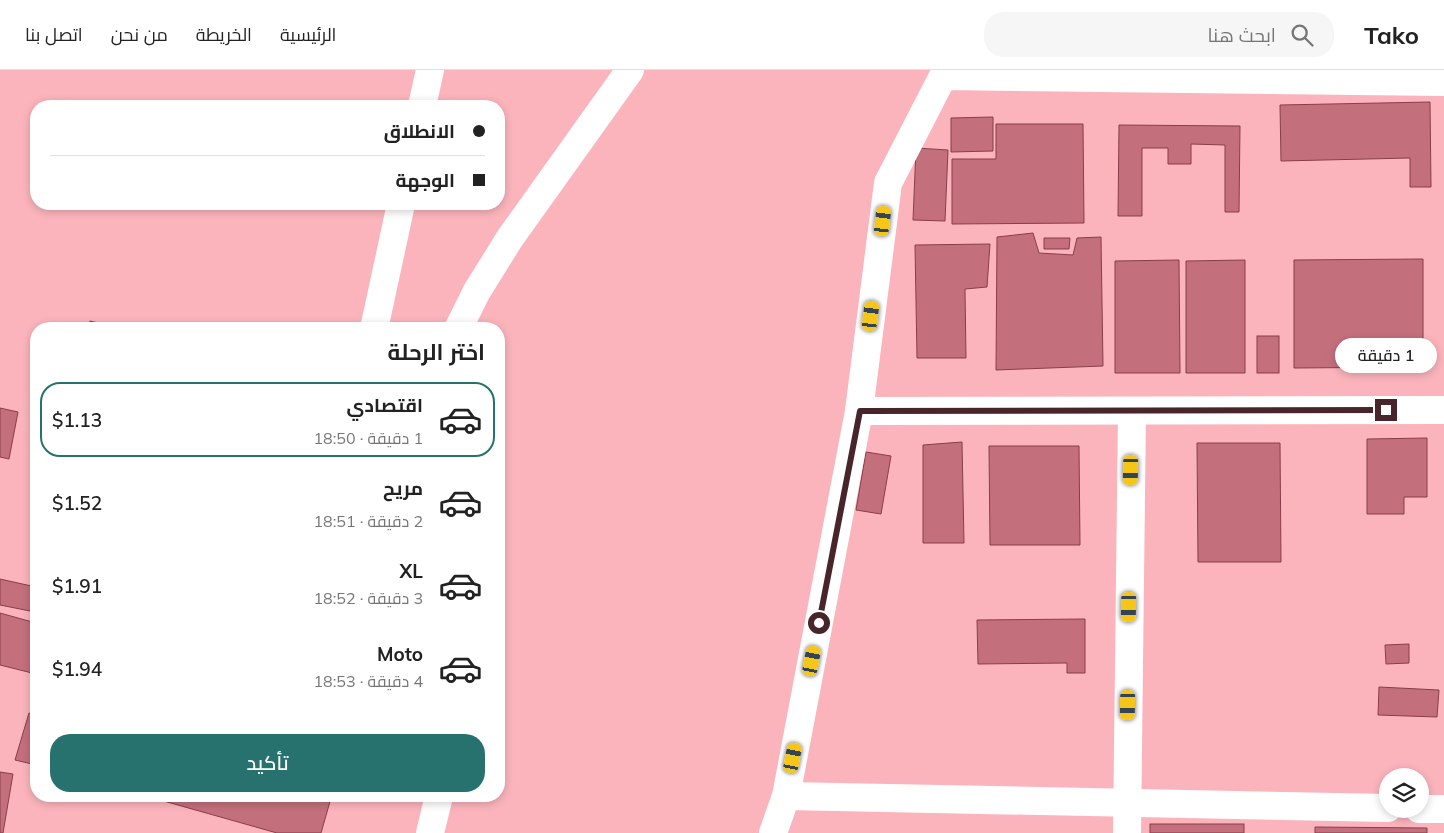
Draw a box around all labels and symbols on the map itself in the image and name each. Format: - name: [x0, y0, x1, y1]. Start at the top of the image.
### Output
- car: [873, 205, 892, 237]
- car: [861, 300, 880, 332]
- callout: 1 دقيقة: [1335, 338, 1437, 372]
- route end: [1375, 399, 1397, 421]
- car: [1123, 455, 1138, 485]
- car: [1121, 592, 1136, 622]
- route start: [808, 612, 830, 634]
- car: [801, 645, 822, 677]
- car: [1120, 690, 1135, 720]
- car: [782, 742, 803, 774]

